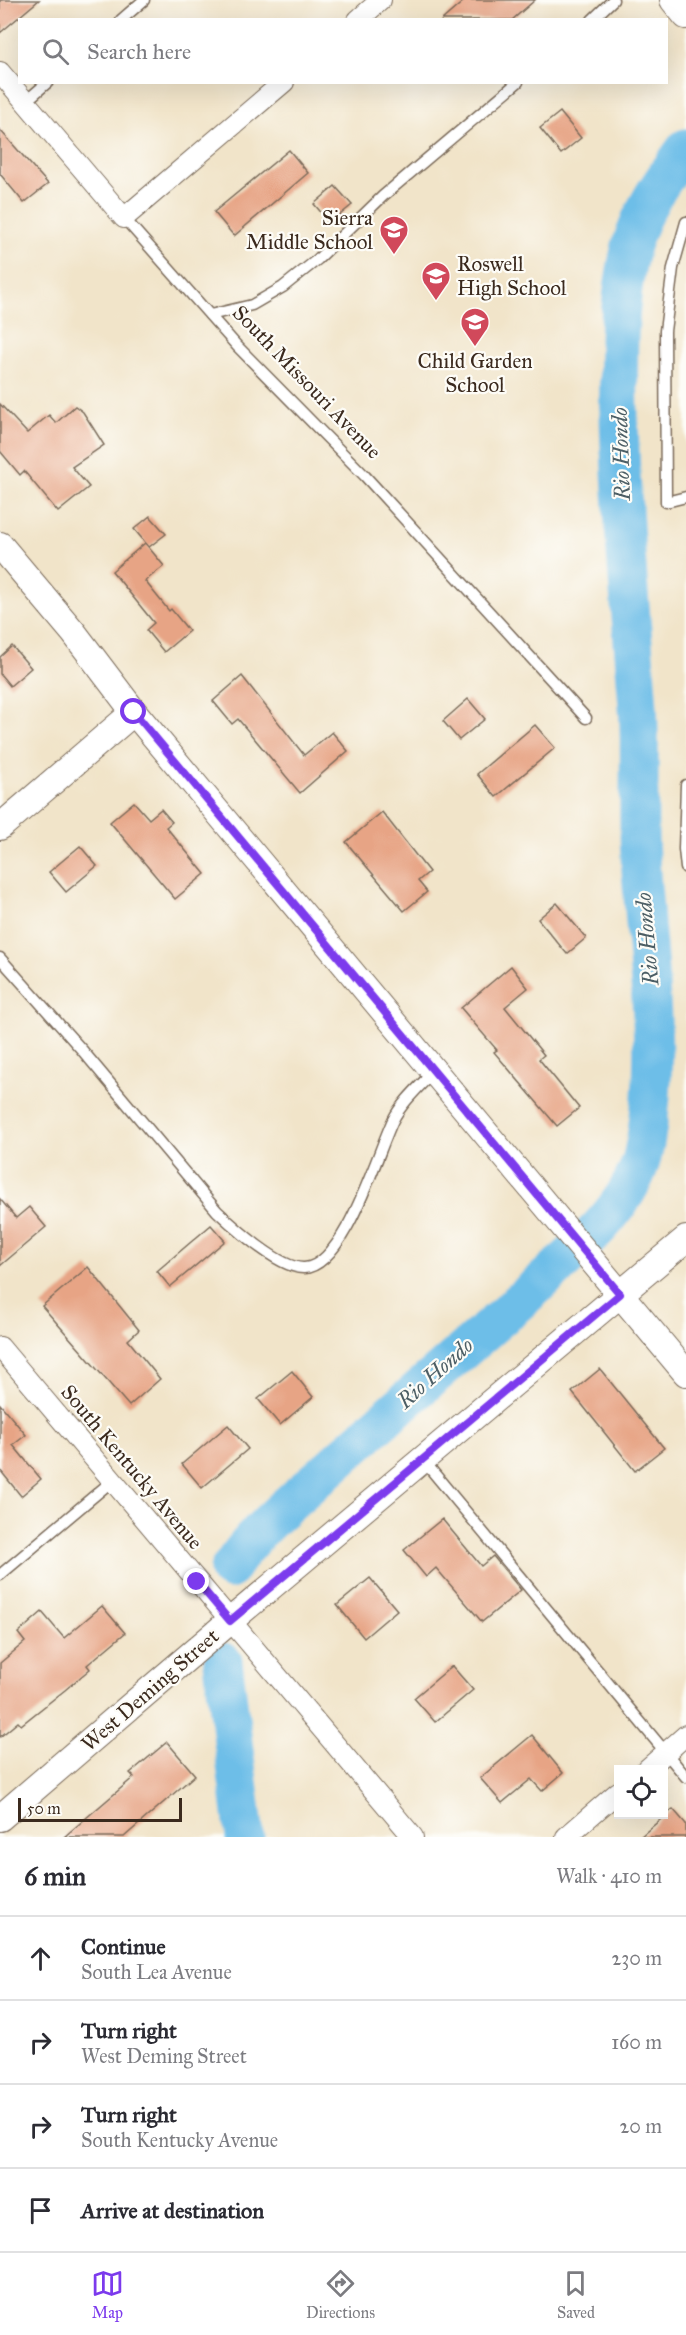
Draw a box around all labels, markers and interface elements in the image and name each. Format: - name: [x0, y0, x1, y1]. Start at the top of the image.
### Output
- search box: [18, 18, 668, 84]
- icon: search: [39, 35, 72, 68]
- text: Search here: [87, 38, 191, 65]
- place label: Sierra Middle School: [246, 205, 373, 255]
- school or university icon: Sierra Middle School: [378, 214, 410, 256]
- place label: Roswell High School: [457, 251, 567, 301]
- school or university icon: Roswell High School: [420, 260, 452, 302]
- street label: South Missouri Avenue: [227, 300, 387, 464]
- school or university icon: Child Garden School: [459, 306, 491, 348]
- place label: Child Garden School: [417, 348, 533, 398]
- water label: Rio Hondo: [606, 407, 636, 502]
- route start: [120, 698, 146, 724]
- water label: Rio Hondo: [629, 891, 665, 988]
- water label: Rio Hondo: [391, 1332, 479, 1415]
- street label: South Kentucky Avenue: [56, 1379, 209, 1555]
- route end: [183, 1568, 209, 1594]
- street label: West Deming Street: [76, 1623, 225, 1757]
- map controls: [614, 1765, 668, 1819]
- button: locate: [614, 1765, 668, 1819]
- scale bar: [18, 1795, 182, 1822]
- text: 50 m: [27, 1799, 61, 1818]
- text: 6 min: [24, 1860, 86, 1892]
- text: Walk · 410 m: [556, 1864, 662, 1888]
- text: Continue: [81, 1933, 166, 1960]
- icon: ahead: [24, 1942, 57, 1975]
- text: 230 m: [611, 1946, 662, 1970]
- text: South Lea Avenue: [81, 1960, 232, 1984]
- text: Turn right: [81, 2017, 177, 2044]
- icon: right: [24, 2026, 57, 2059]
- text: 160 m: [611, 2030, 662, 2054]
- text: West Deming Street: [81, 2044, 247, 2068]
- text: Turn right: [81, 2101, 177, 2128]
- icon: right: [24, 2110, 57, 2143]
- text: 20 m: [619, 2114, 662, 2138]
- text: South Kentucky Avenue: [81, 2128, 278, 2152]
- icon: arrive: [24, 2194, 57, 2227]
- text: Arrive at destination: [81, 2197, 264, 2224]
- tab: Map: [91, 2267, 124, 2322]
- tab: Directions: [306, 2267, 375, 2322]
- tab: Saved: [557, 2267, 595, 2322]

